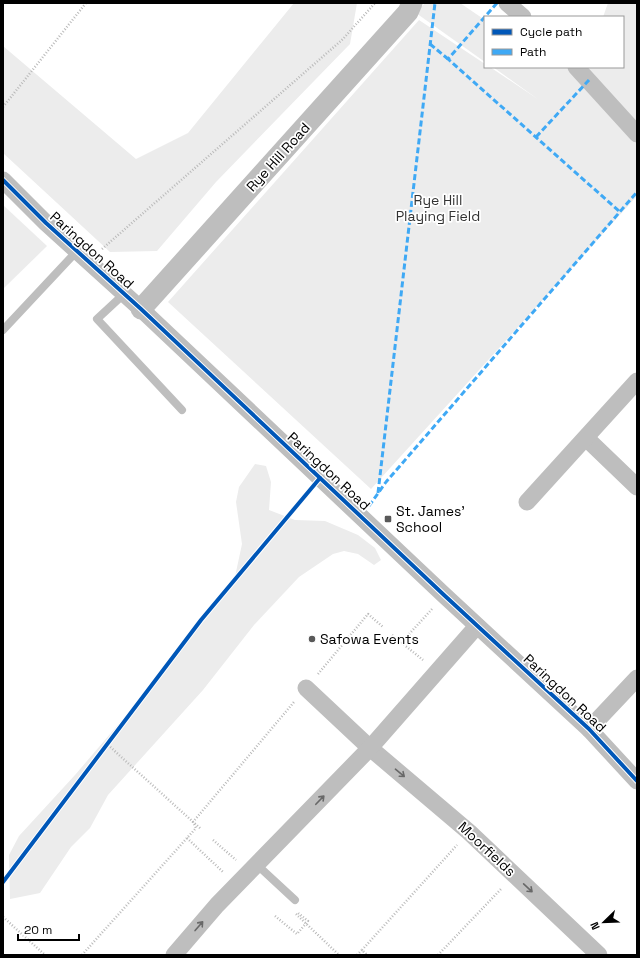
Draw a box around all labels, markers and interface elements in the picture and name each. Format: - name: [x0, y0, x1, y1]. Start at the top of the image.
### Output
- legend: [484, 16, 624, 68]
- text: Cycle path: [520, 24, 582, 40]
- text: Path: [520, 44, 546, 60]
- street label: Rye Hill Road: [242, 119, 314, 195]
- park label: Rye Hill Playing Field: [396, 191, 480, 225]
- street label: Paringdon Road: [46, 208, 138, 292]
- street label: Paringdon Road: [284, 428, 374, 514]
- place label: St. James' School: [396, 502, 465, 536]
- marker: St. James' School: [383, 514, 393, 524]
- place label: Safowa Events: [320, 630, 419, 648]
- marker: Safowa Events: [307, 634, 317, 644]
- street label: Paringdon Road: [520, 650, 610, 736]
- one-way arrow: [394, 769, 405, 778]
- one-way arrow: [315, 795, 325, 805]
- street label: Moorfields: [454, 818, 520, 880]
- one-way arrow: [523, 883, 533, 892]
- north arrow: [584, 902, 624, 942]
- scale bar: [18, 916, 79, 942]
- one-way arrow: [195, 920, 204, 931]
- text: N: [587, 920, 603, 932]
- text: 20 m: [24, 922, 52, 938]

